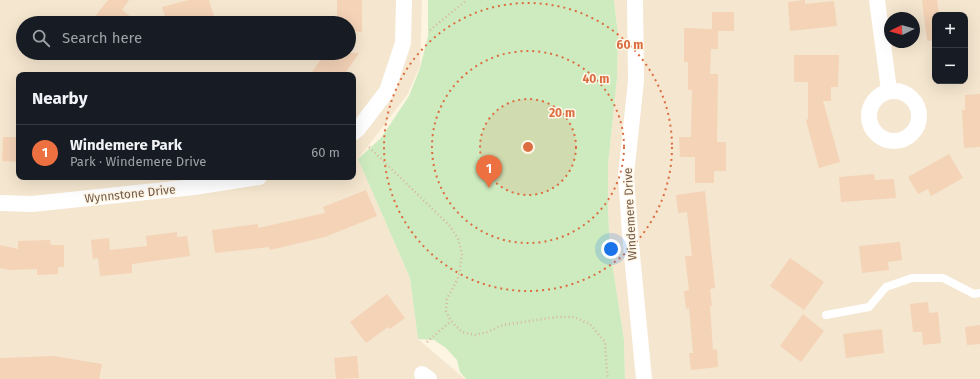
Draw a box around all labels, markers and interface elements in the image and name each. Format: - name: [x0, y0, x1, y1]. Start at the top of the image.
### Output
- north arrow: [884, 12, 920, 48]
- map controls: [932, 12, 968, 84]
- button: +: [932, 12, 968, 48]
- search box: [16, 16, 356, 60]
- icon: search: [30, 27, 52, 49]
- text: Search here: [62, 29, 142, 47]
- text: 60 m: [617, 38, 643, 52]
- button: −: [932, 48, 968, 84]
- text: 40 m: [583, 72, 609, 86]
- text: Nearby: [32, 88, 87, 109]
- text: 20 m: [549, 106, 575, 120]
- text: Windemere Park: [70, 136, 182, 154]
- centre of rings: [521, 140, 535, 154]
- text: 1: [42, 145, 48, 160]
- text: 60 m: [311, 145, 340, 160]
- text: Park · Windemere Drive: [70, 154, 206, 169]
- pin: 1: [476, 155, 502, 188]
- street label: Windemere Drive: [621, 167, 639, 261]
- street label: Wynnstone Drive: [84, 182, 176, 206]
- your location: [601, 239, 621, 259]

